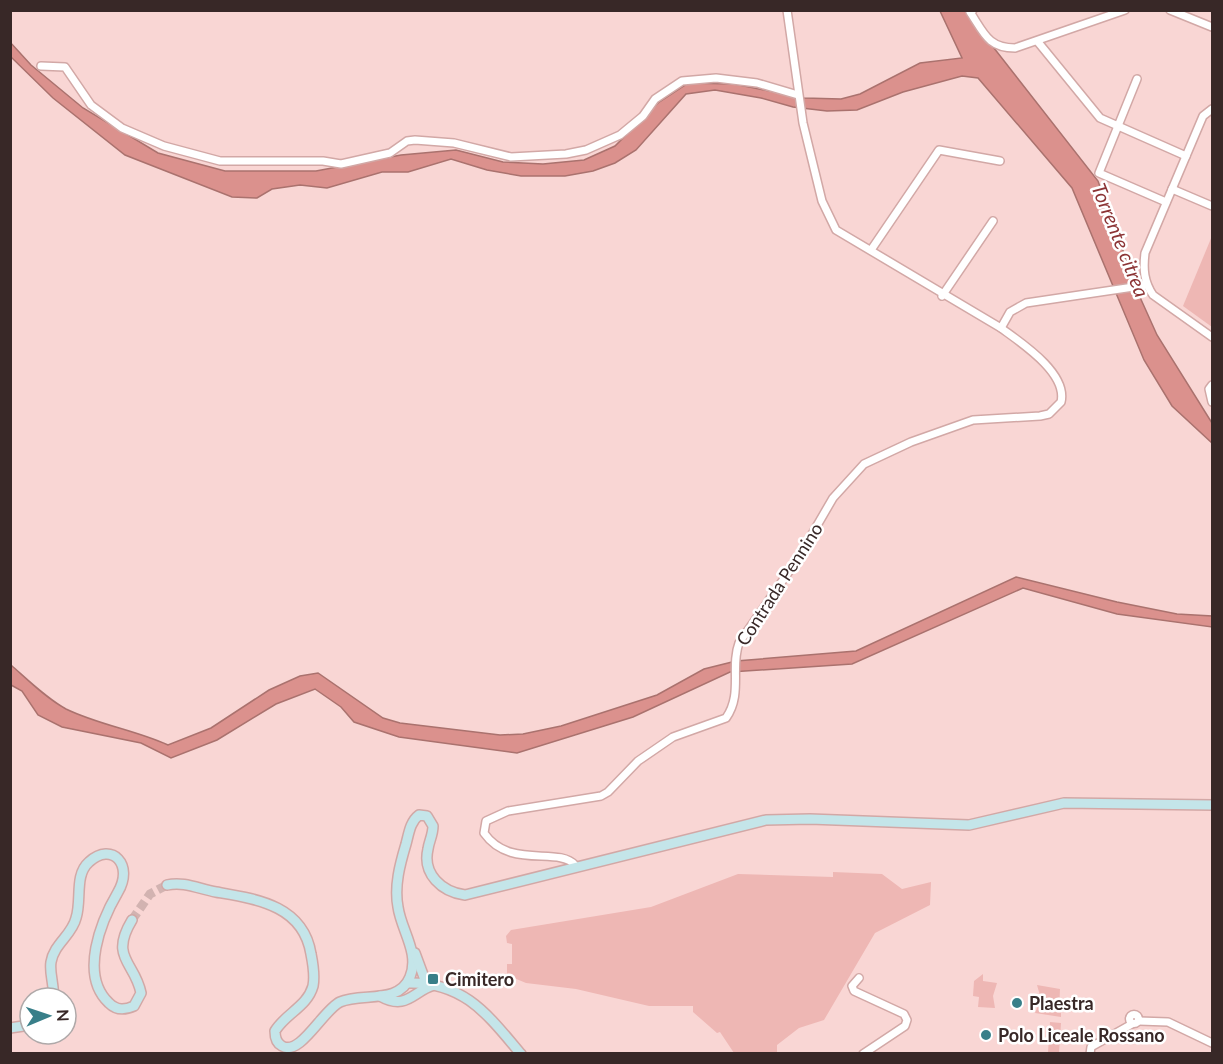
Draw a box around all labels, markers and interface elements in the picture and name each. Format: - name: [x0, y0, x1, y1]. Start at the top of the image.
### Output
- water label: Torrente citrea: [1087, 180, 1155, 300]
- street label: Contrada Pennino: [731, 519, 827, 649]
- place label: Cimitero: [445, 968, 514, 990]
- marker: Cimitero: [426, 972, 440, 986]
- north arrow: [18, 986, 78, 1046]
- place label: Plaestra: [1029, 992, 1094, 1014]
- marker: Plaestra: [1010, 996, 1024, 1010]
- text: N: [54, 1009, 73, 1022]
- place label: Polo Liceale Rossano: [998, 1024, 1165, 1046]
- marker: Polo Liceale Rossano: [979, 1028, 993, 1042]

